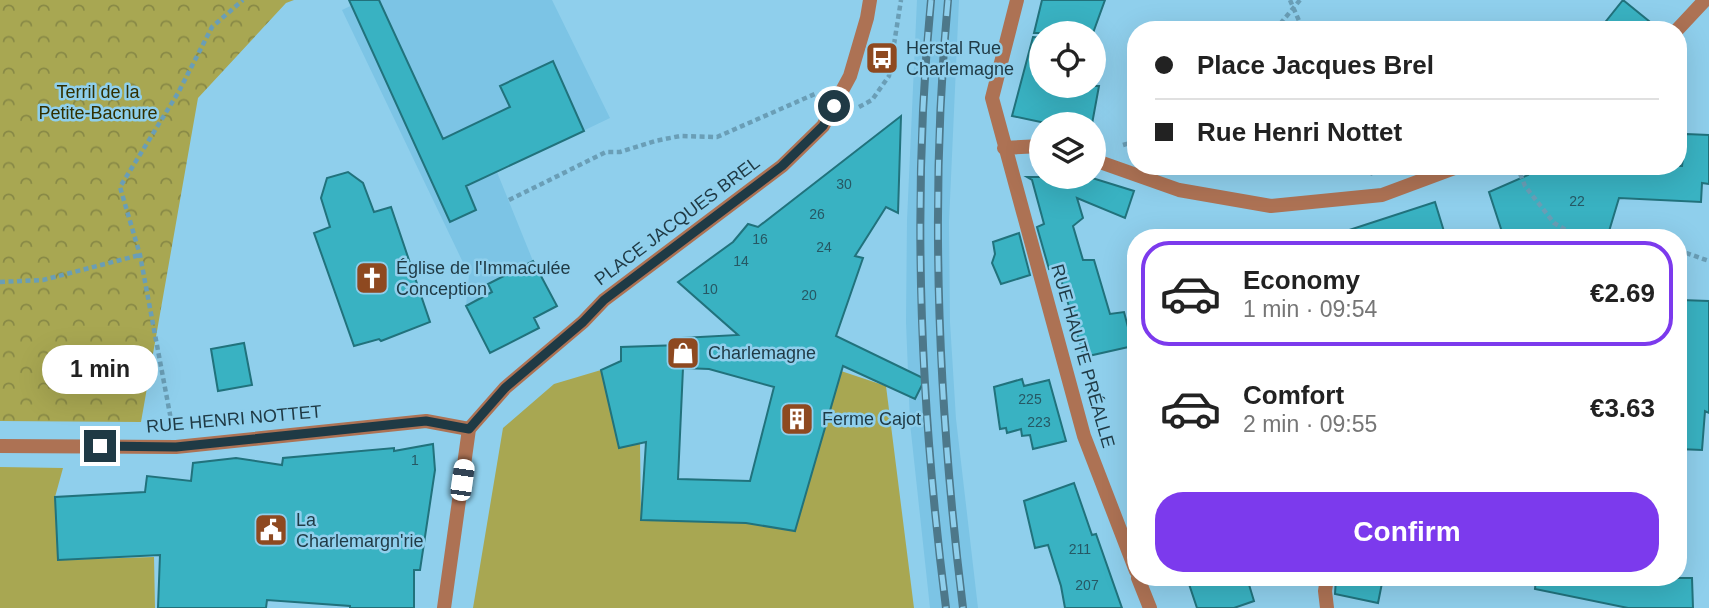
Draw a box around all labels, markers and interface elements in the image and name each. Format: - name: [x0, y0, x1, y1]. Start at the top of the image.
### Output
- map controls: [1029, 21, 1106, 189]
- button: locate: [1029, 21, 1106, 98]
- place label: Herstal Rue Charlemagne: [906, 38, 1014, 79]
- bus stop icon: Herstal Rue Charlemagne: [863, 39, 901, 77]
- text: Place Jacques Brel: [1197, 50, 1434, 80]
- park label: Terril de la Petite-Bacnure: [38, 82, 158, 123]
- route start: [818, 90, 850, 122]
- button: layers: [1029, 112, 1106, 189]
- text: Rue Henri Nottet: [1197, 117, 1402, 147]
- street label: PLACE JACQUES BREL: [591, 153, 763, 289]
- house number: 30: [836, 176, 852, 192]
- house number: 22: [1569, 193, 1585, 209]
- house number: 26: [809, 206, 825, 222]
- house number: 16: [752, 231, 768, 247]
- house number: 24: [816, 239, 832, 255]
- house number: 14: [733, 253, 749, 269]
- place label: Église de l'Immaculée Conception: [396, 258, 571, 299]
- church icon: Église de l'Immaculée Conception: [353, 259, 391, 297]
- street label: RUE HAUTE PRÉALLE: [1047, 262, 1119, 450]
- icon: car: [1159, 262, 1222, 325]
- text: Economy: [1243, 265, 1360, 295]
- text: €2.69: [1590, 278, 1655, 308]
- house number: 10: [702, 281, 718, 297]
- house number: 20: [801, 287, 817, 303]
- text: 1 min · 09:54: [1243, 296, 1377, 322]
- shop icon: Charlemagne: [664, 334, 702, 372]
- place label: Charlemagne: [708, 343, 816, 363]
- callout: 1 min: [42, 344, 158, 394]
- text: 1 min: [70, 356, 130, 382]
- icon: car: [1159, 377, 1222, 440]
- text: Comfort: [1243, 380, 1344, 410]
- house number: 225: [1018, 391, 1042, 407]
- text: €3.63: [1590, 393, 1655, 423]
- building icon: Ferme Cajot: [778, 400, 816, 438]
- street label: RUE HENRI NOTTET: [145, 401, 323, 437]
- place label: Ferme Cajot: [822, 409, 921, 429]
- text: 2 min · 09:55: [1243, 411, 1377, 437]
- house number: 223: [1027, 414, 1051, 430]
- route end: [84, 430, 116, 462]
- house number: 1: [411, 452, 419, 468]
- car: [449, 458, 476, 502]
- button: Confirm: [1155, 492, 1659, 572]
- place label: La Charlemargn'rie: [296, 510, 424, 551]
- public building icon: La Charlemargn'rie: [252, 511, 290, 549]
- house number: 211: [1069, 541, 1091, 557]
- house number: 207: [1075, 577, 1099, 593]

